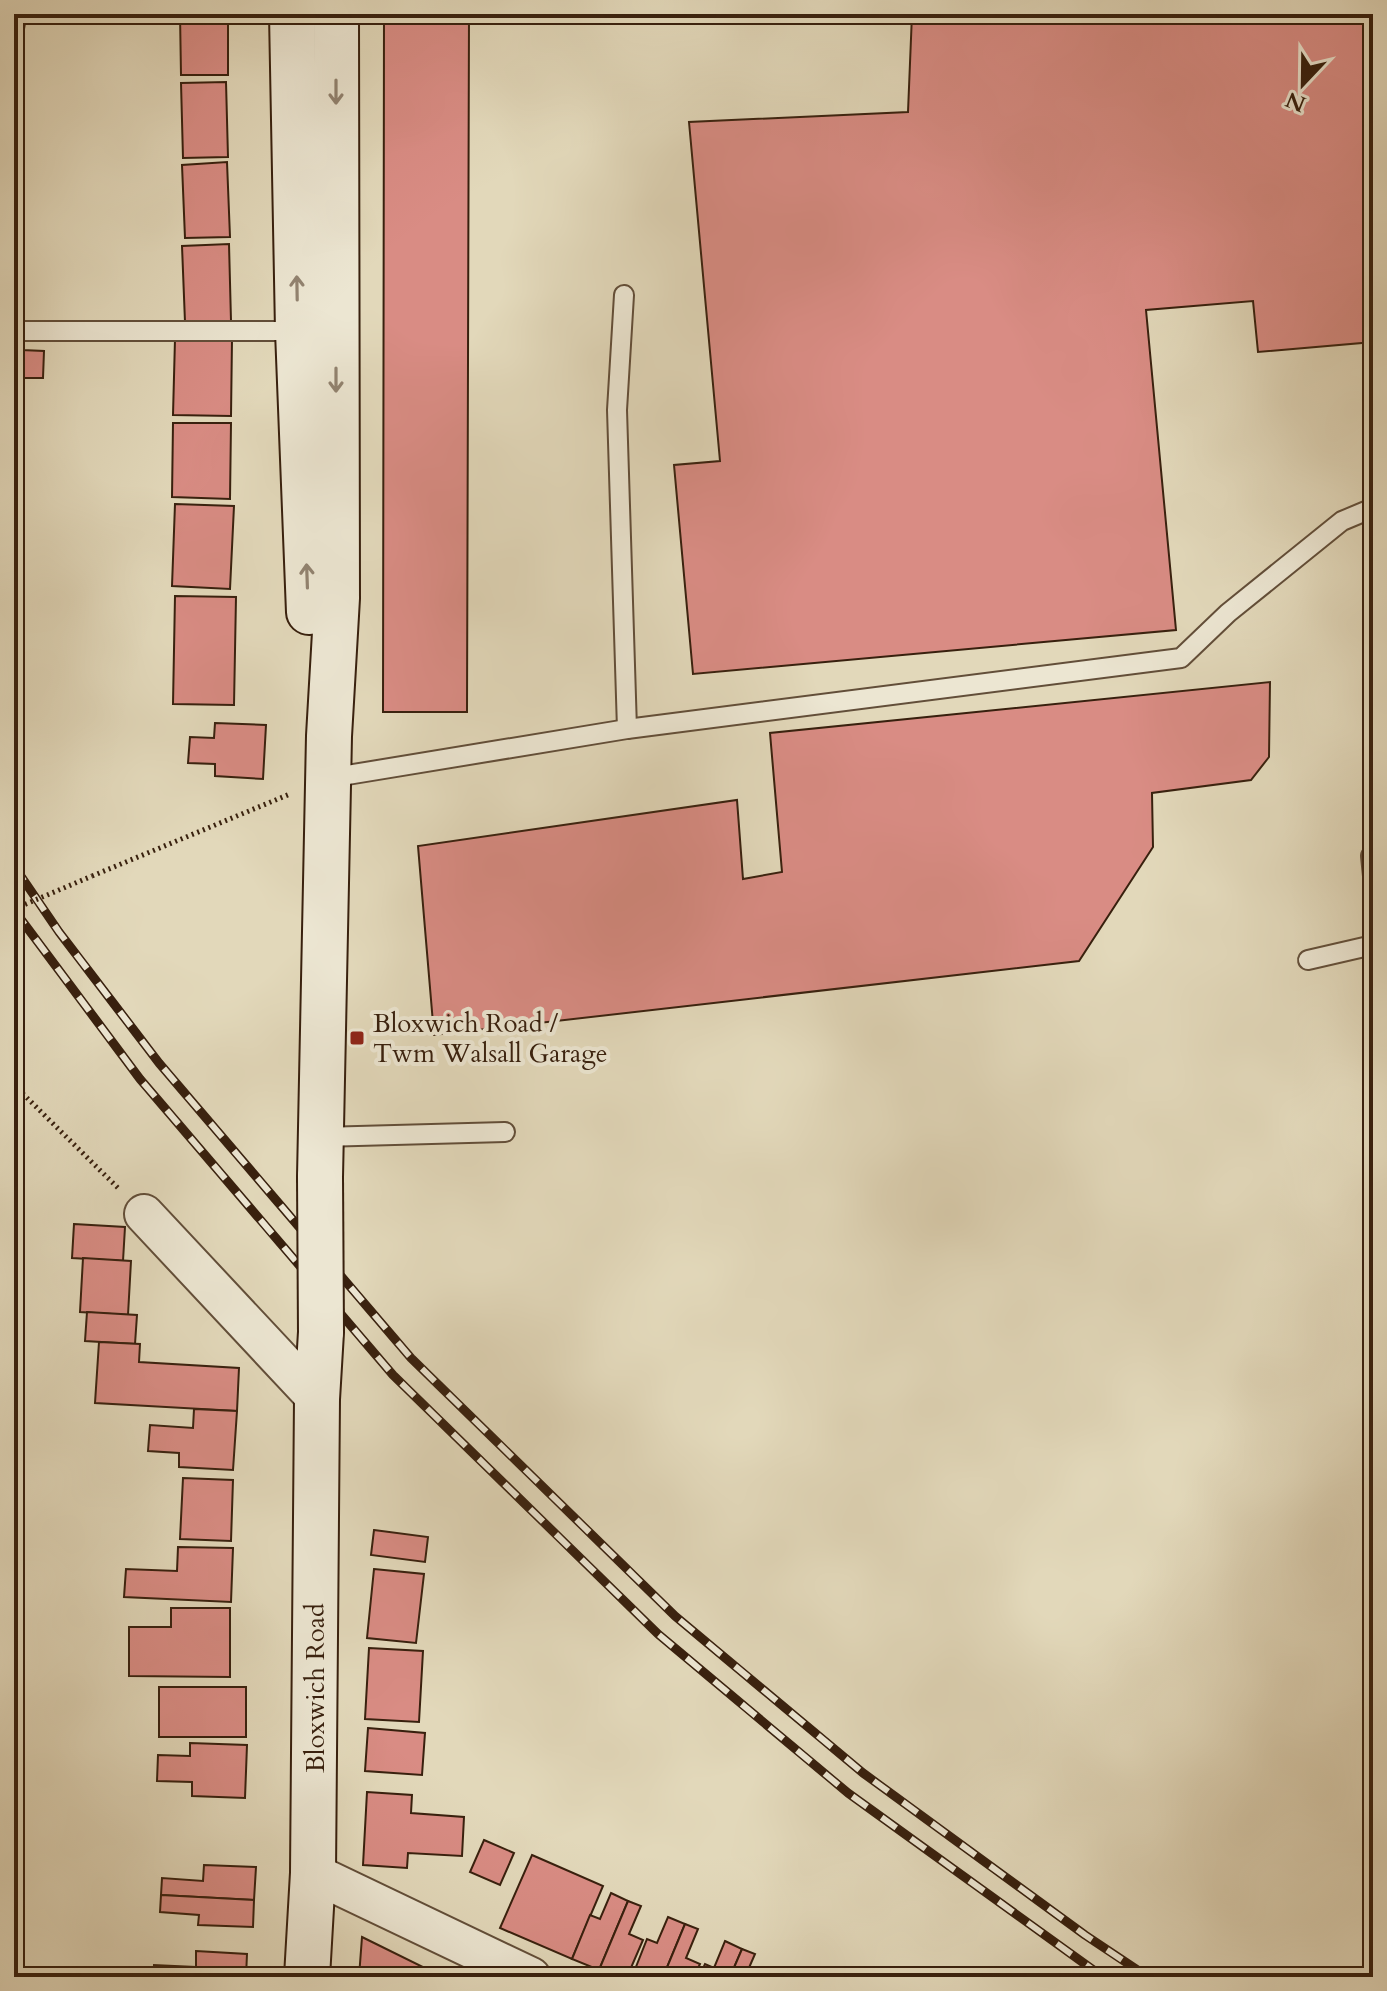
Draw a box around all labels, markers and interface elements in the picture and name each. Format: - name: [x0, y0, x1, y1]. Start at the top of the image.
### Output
- north arrow: [1263, 44, 1343, 124]
- one-way arrow: [328, 78, 344, 105]
- text: N: [1281, 84, 1310, 119]
- one-way arrow: [290, 275, 305, 302]
- one-way arrow: [328, 366, 344, 393]
- one-way arrow: [299, 563, 314, 590]
- place label: Bloxwich Road / Twm Walsall Garage: [373, 1006, 608, 1071]
- marker: Bloxwich Road / Twm Walsall Garage: [348, 1029, 366, 1047]
- street label: Bloxwich Road: [298, 1603, 333, 1773]

